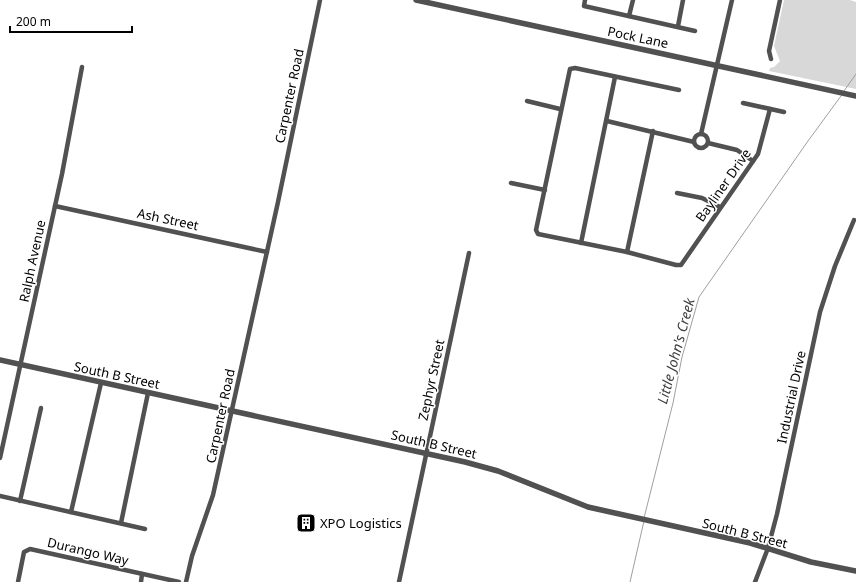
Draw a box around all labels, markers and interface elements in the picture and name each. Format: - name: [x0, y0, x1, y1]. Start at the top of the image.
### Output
- scale bar: [10, 8, 132, 34]
- text: 200 m: [16, 13, 51, 30]
- street label: Pock Lane: [606, 22, 670, 52]
- street label: Carpenter Road: [270, 47, 308, 145]
- street label: Bayliner Drive: [691, 145, 755, 225]
- street label: Ash Street: [136, 204, 201, 234]
- street label: Ralph Avenue: [14, 218, 50, 304]
- water label: Little John's Creek: [652, 295, 699, 406]
- street label: Zephyr Street: [414, 337, 448, 422]
- street label: Industrial Drive: [772, 349, 810, 445]
- street label: South B Street: [72, 357, 162, 393]
- street label: Carpenter Road: [201, 367, 239, 465]
- street label: South B Street: [389, 425, 479, 463]
- building icon: XPO Logistics: [295, 512, 317, 534]
- place label: XPO Logistics: [320, 514, 402, 532]
- street label: South B Street: [700, 514, 790, 552]
- street label: Durango Way: [46, 533, 131, 569]

